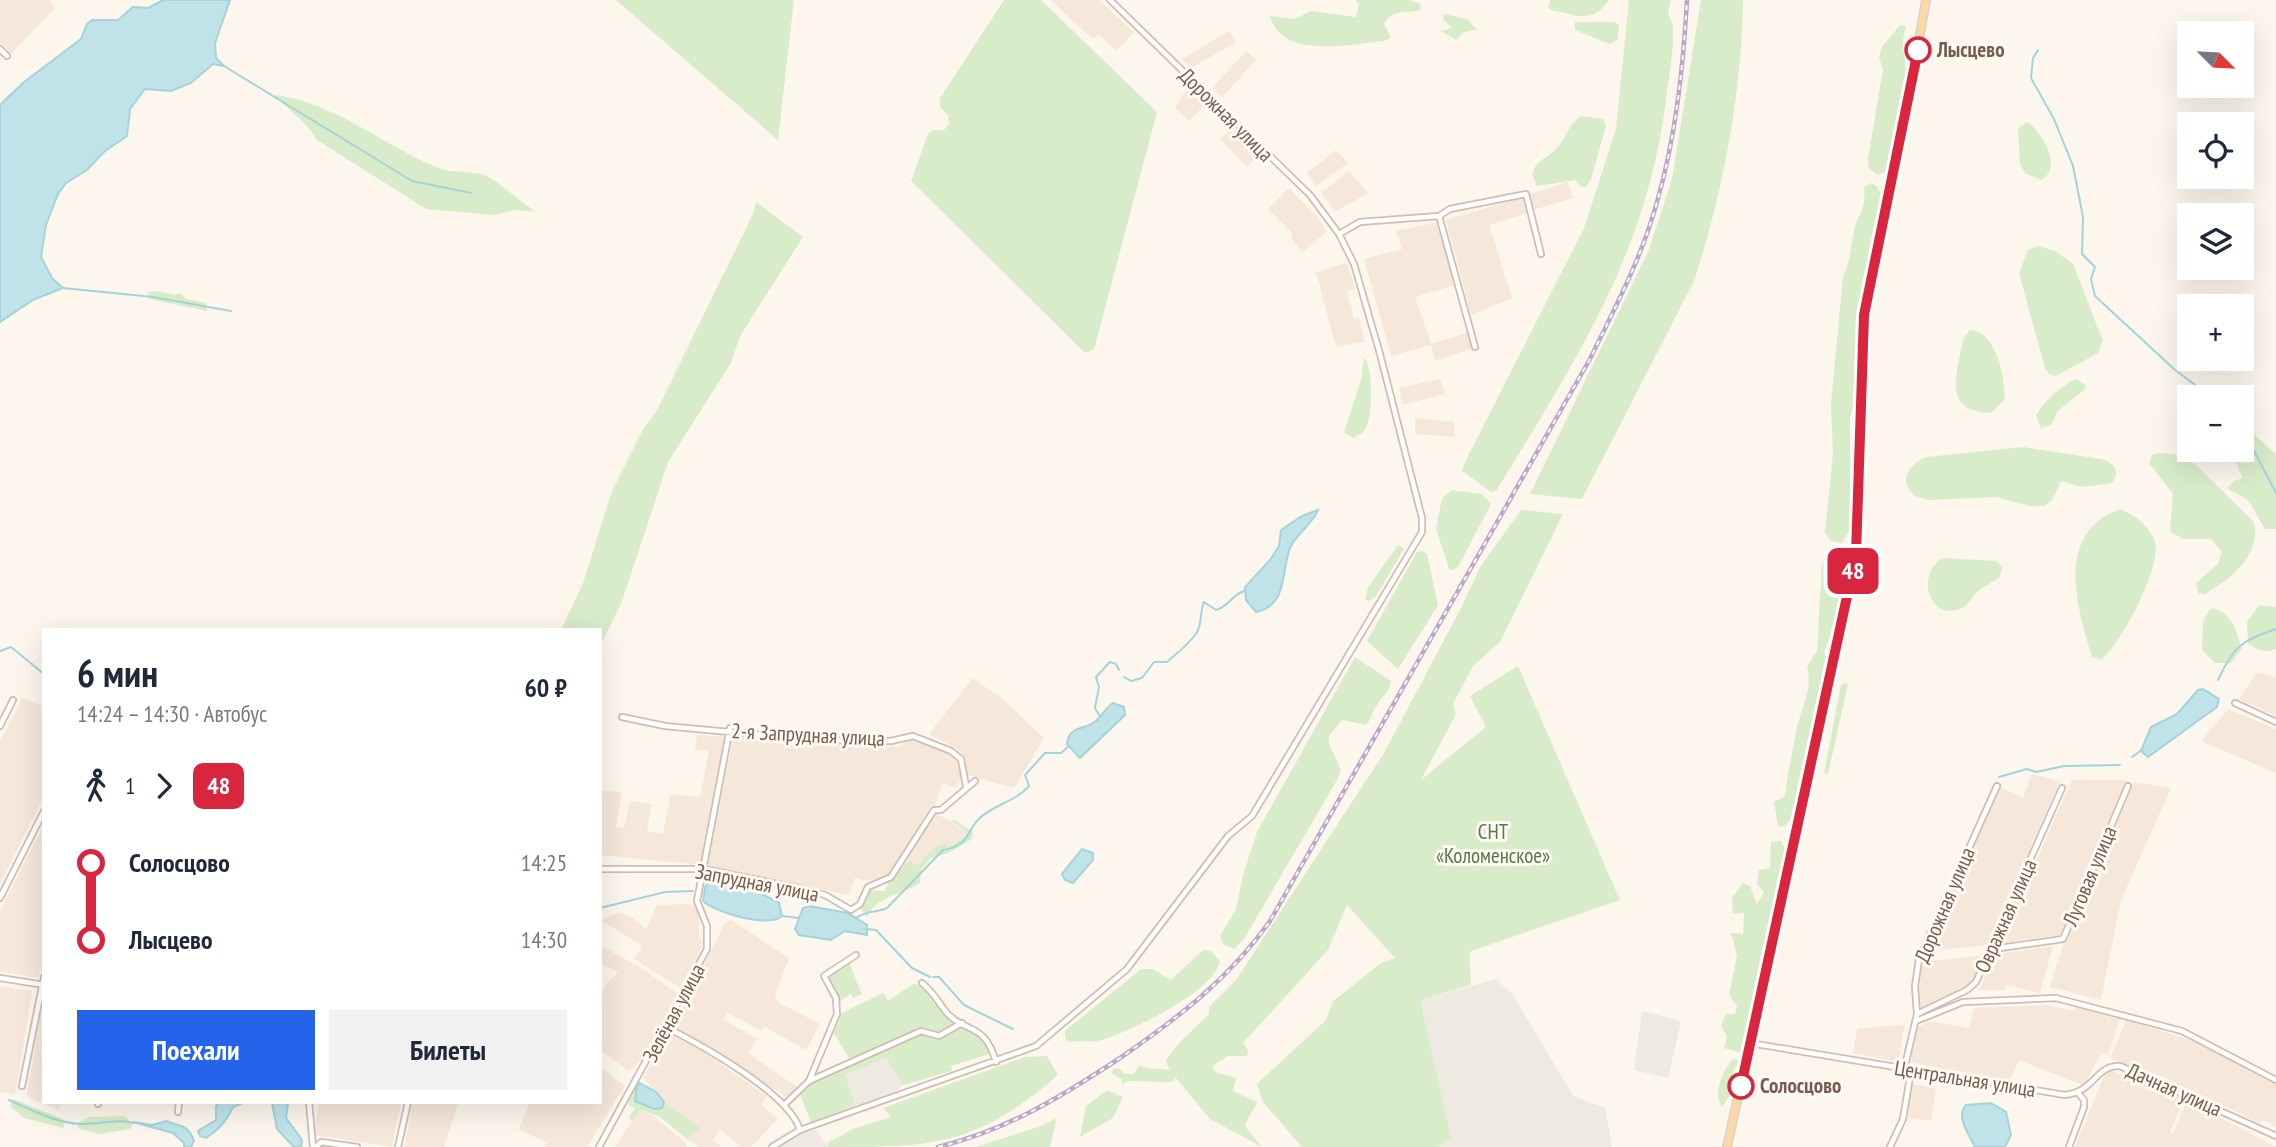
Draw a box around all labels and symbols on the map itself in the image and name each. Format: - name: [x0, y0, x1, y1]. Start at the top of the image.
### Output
- north arrow: [2177, 21, 2254, 98]
- place label: Лысцево: [1936, 36, 2004, 63]
- marker: Лысцево: [1905, 37, 1931, 63]
- street label: Дорожная улица: [1173, 62, 1279, 168]
- line badge: 48: [1822, 548, 1884, 594]
- street label: 2-я Запрудная улица: [731, 717, 885, 752]
- park label: СНТ «Коломенское»: [1436, 818, 1550, 869]
- street label: Луговая улица: [2056, 822, 2123, 931]
- street label: Дорожная улица: [1908, 843, 1981, 966]
- street label: Овражная улица: [1968, 855, 2043, 977]
- street label: Запрудная улица: [693, 857, 821, 908]
- street label: Зелёная улица: [636, 959, 711, 1067]
- street label: Центральная улица: [1892, 1054, 2038, 1103]
- street label: Дачная улица: [2122, 1057, 2226, 1122]
- place label: Солосцово: [1760, 1072, 1841, 1099]
- marker: Солосцово: [1728, 1073, 1754, 1099]

